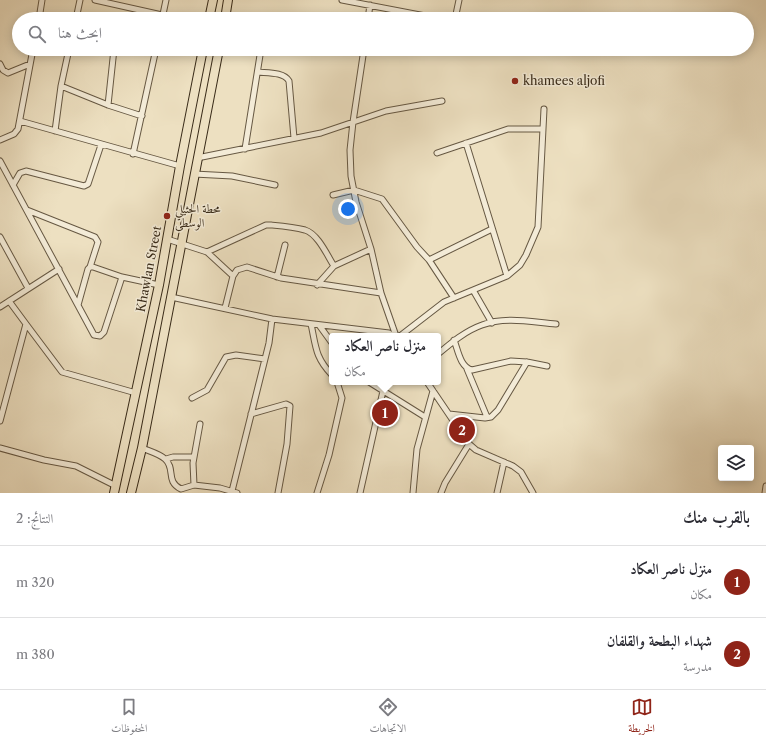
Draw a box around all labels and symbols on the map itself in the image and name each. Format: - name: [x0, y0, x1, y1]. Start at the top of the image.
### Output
- place label: khamees aljofi: [523, 73, 605, 88]
- marker: khamees aljofi: [510, 76, 520, 86]
- your location: [338, 199, 358, 219]
- place label: محطة الحثيلي الوسطى: [175, 201, 221, 232]
- marker: محطة الحثيلي الوسطى: [162, 211, 172, 221]
- street label: Khawlan Street: [133, 224, 164, 313]
- pin: 1: [372, 398, 398, 428]
- pin: 2: [449, 415, 475, 445]

